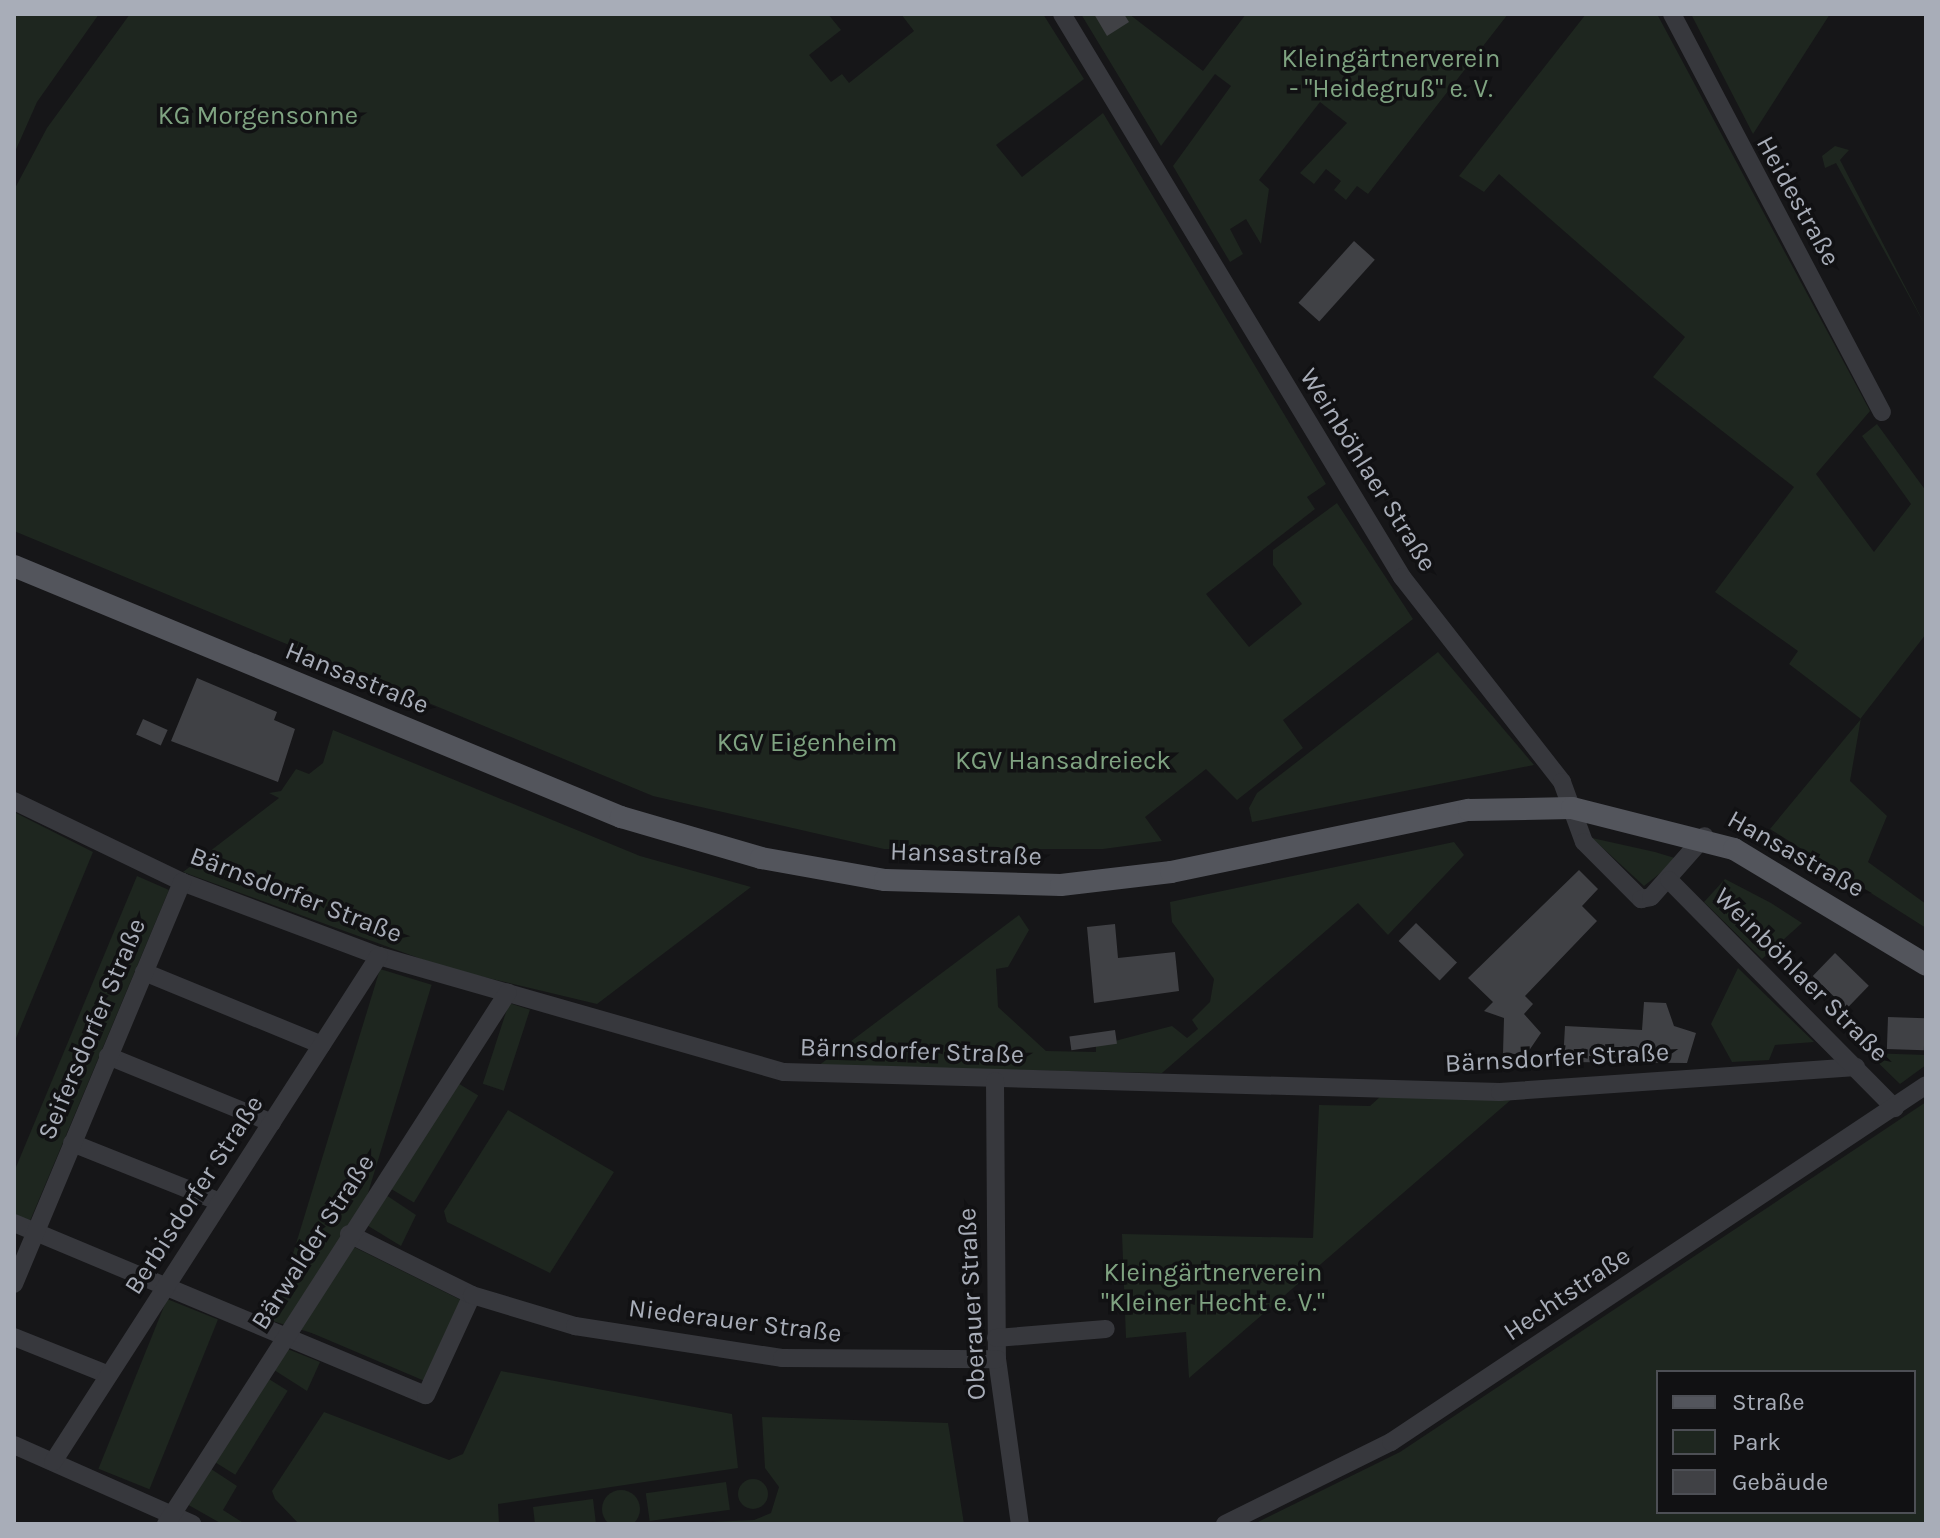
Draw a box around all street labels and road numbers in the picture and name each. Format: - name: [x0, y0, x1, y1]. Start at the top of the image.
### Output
- street label: Heidestraße: [1750, 131, 1846, 271]
- street label: Weinböhlaer Straße: [1293, 363, 1443, 577]
- street label: Hansastraße: [281, 635, 433, 721]
- street label: Hansastraße: [1722, 804, 1870, 904]
- street label: Hansastraße: [890, 836, 1042, 872]
- street label: Bärnsdorfer Straße: [186, 840, 406, 950]
- street label: Weinböhlaer Straße: [1707, 881, 1895, 1069]
- street label: Seifersdorfer Straße: [31, 914, 153, 1144]
- street label: Bärnsdorfer Straße: [799, 1031, 1025, 1071]
- street label: Bärnsdorfer Straße: [1444, 1037, 1670, 1079]
- street label: Berbisdorfer Straße: [118, 1090, 270, 1300]
- street label: Bärwalder Straße: [245, 1148, 381, 1336]
- street label: Oberauer Straße: [951, 1207, 993, 1401]
- street label: Hechtstraße: [1498, 1240, 1636, 1348]
- street label: Niederauer Straße: [627, 1292, 843, 1350]

